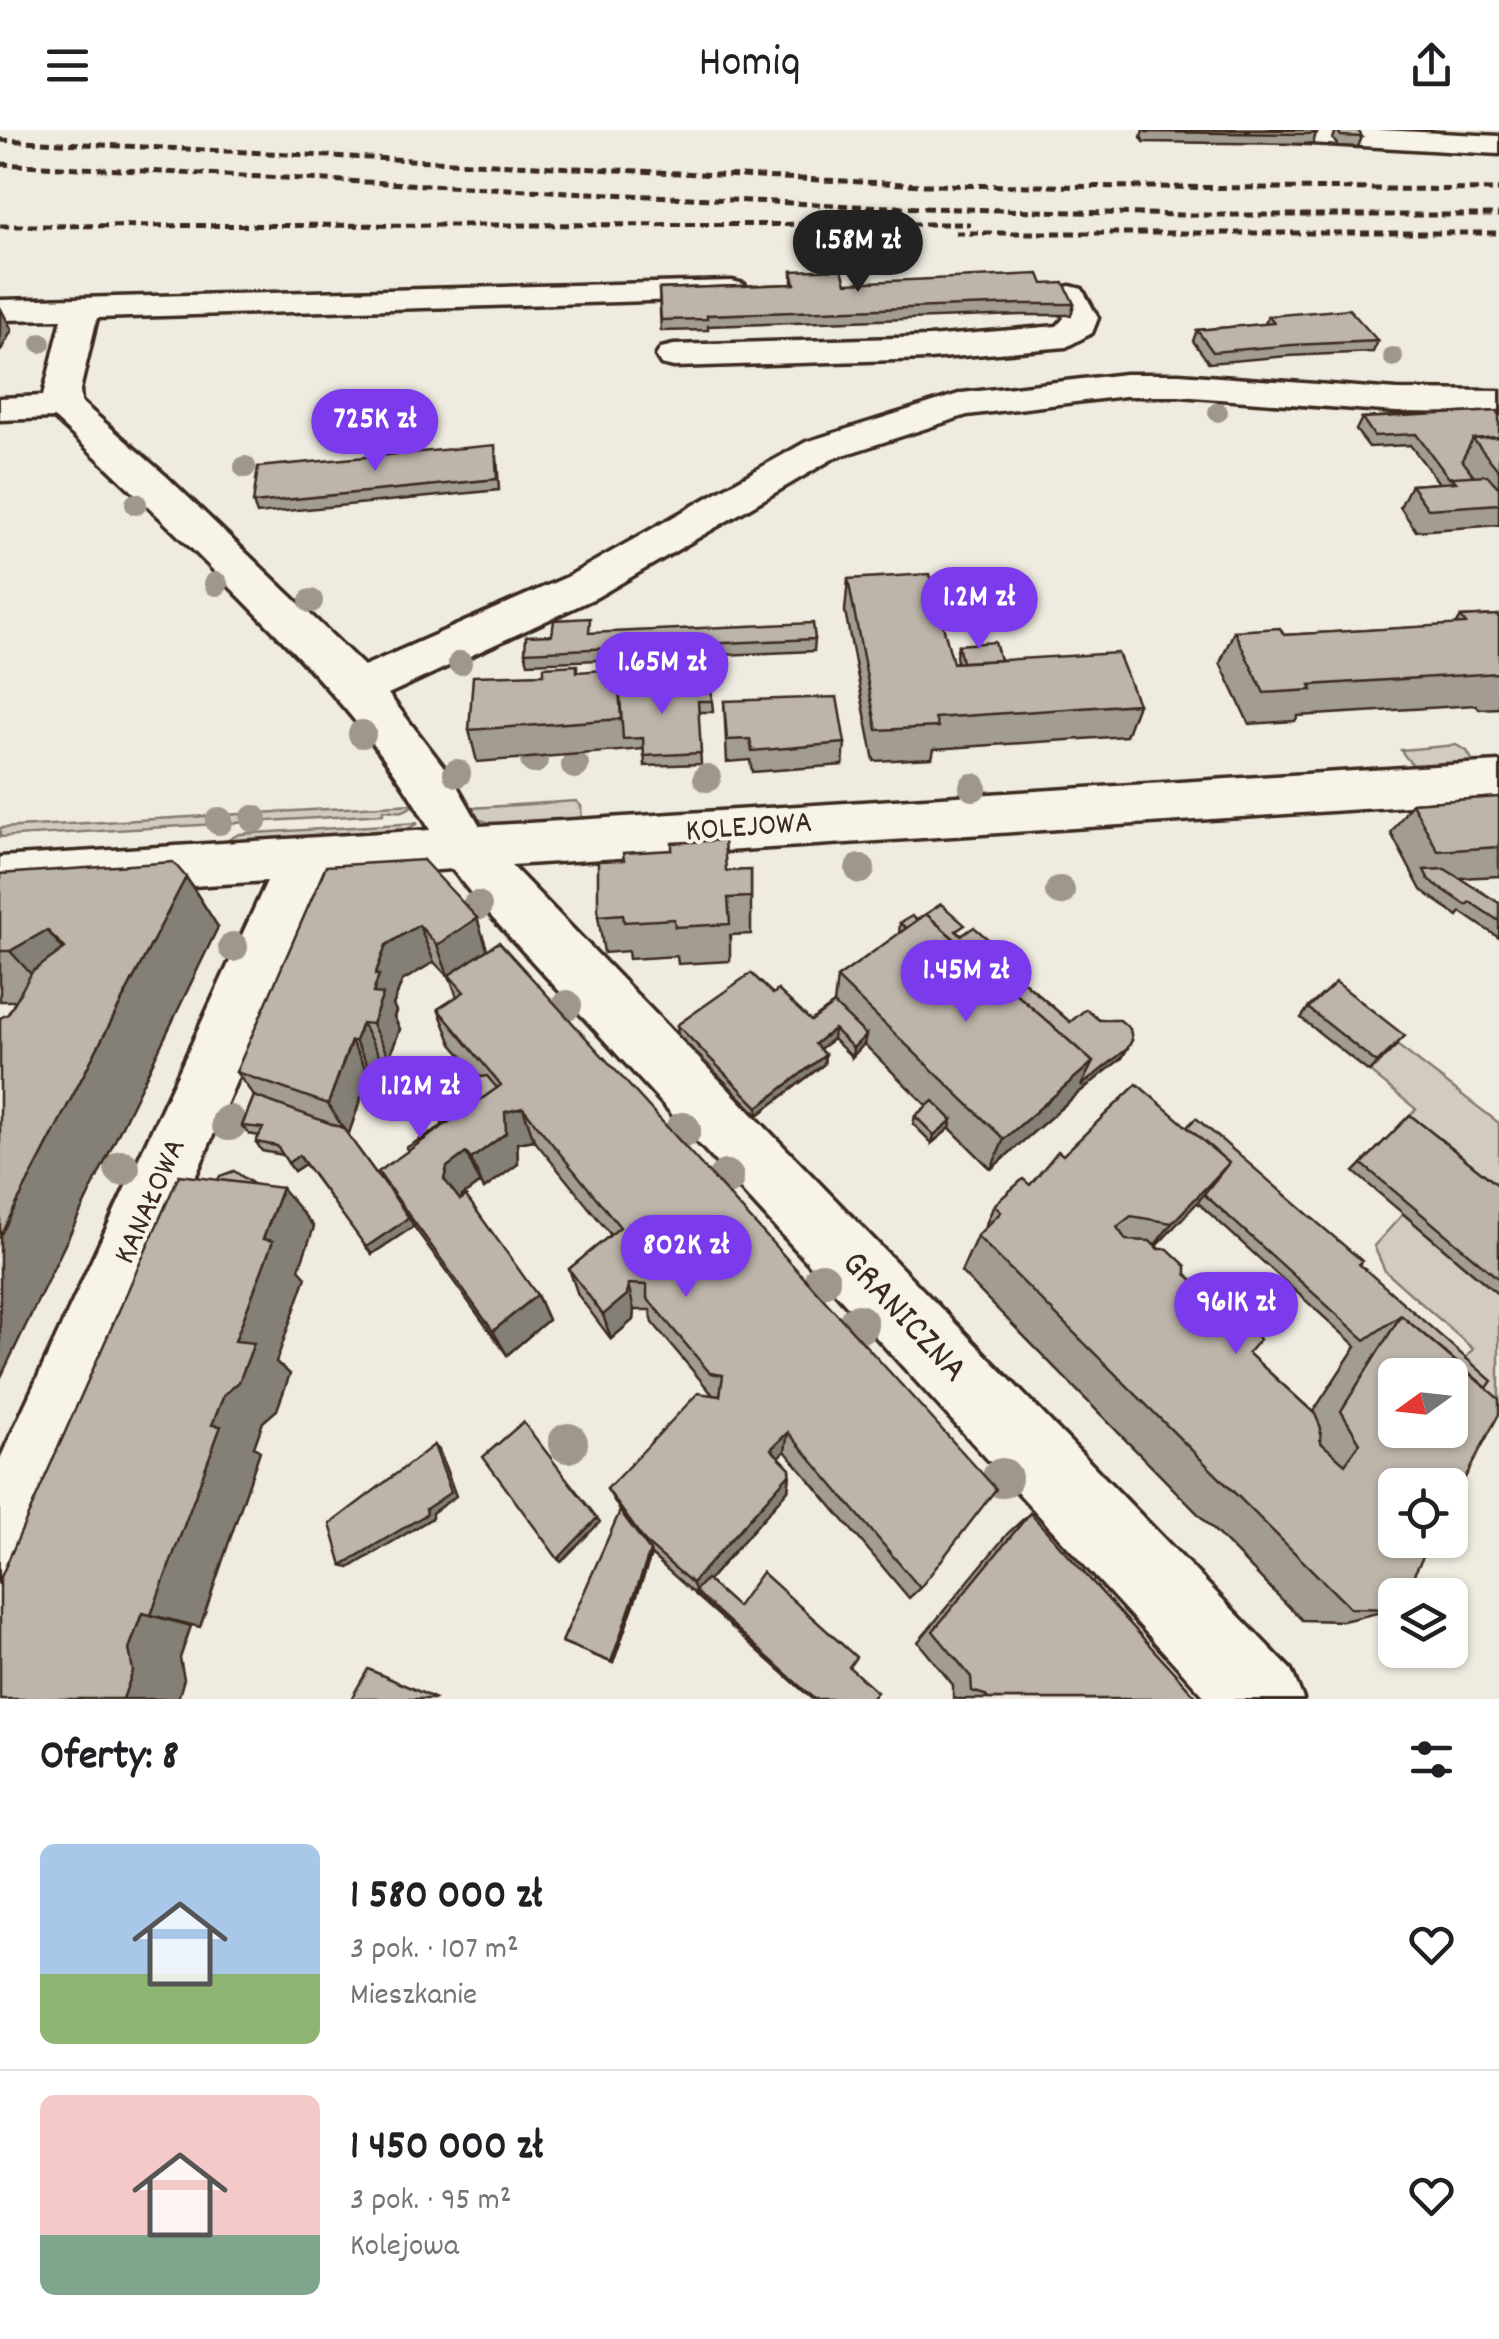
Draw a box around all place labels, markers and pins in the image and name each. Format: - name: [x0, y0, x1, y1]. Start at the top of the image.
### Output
- pin: 1.58M zł: [755, 210, 961, 295]
- pin: 725K zł: [283, 389, 467, 474]
- pin: 1.2M zł: [887, 567, 1071, 652]
- pin: 1.65M zł: [559, 632, 765, 717]
- pin: 1.45M zł: [863, 940, 1069, 1025]
- pin: 1.12M zł: [317, 1056, 523, 1141]
- pin: 802K zł: [594, 1215, 778, 1300]
- pin: 961K zł: [1144, 1272, 1328, 1357]

